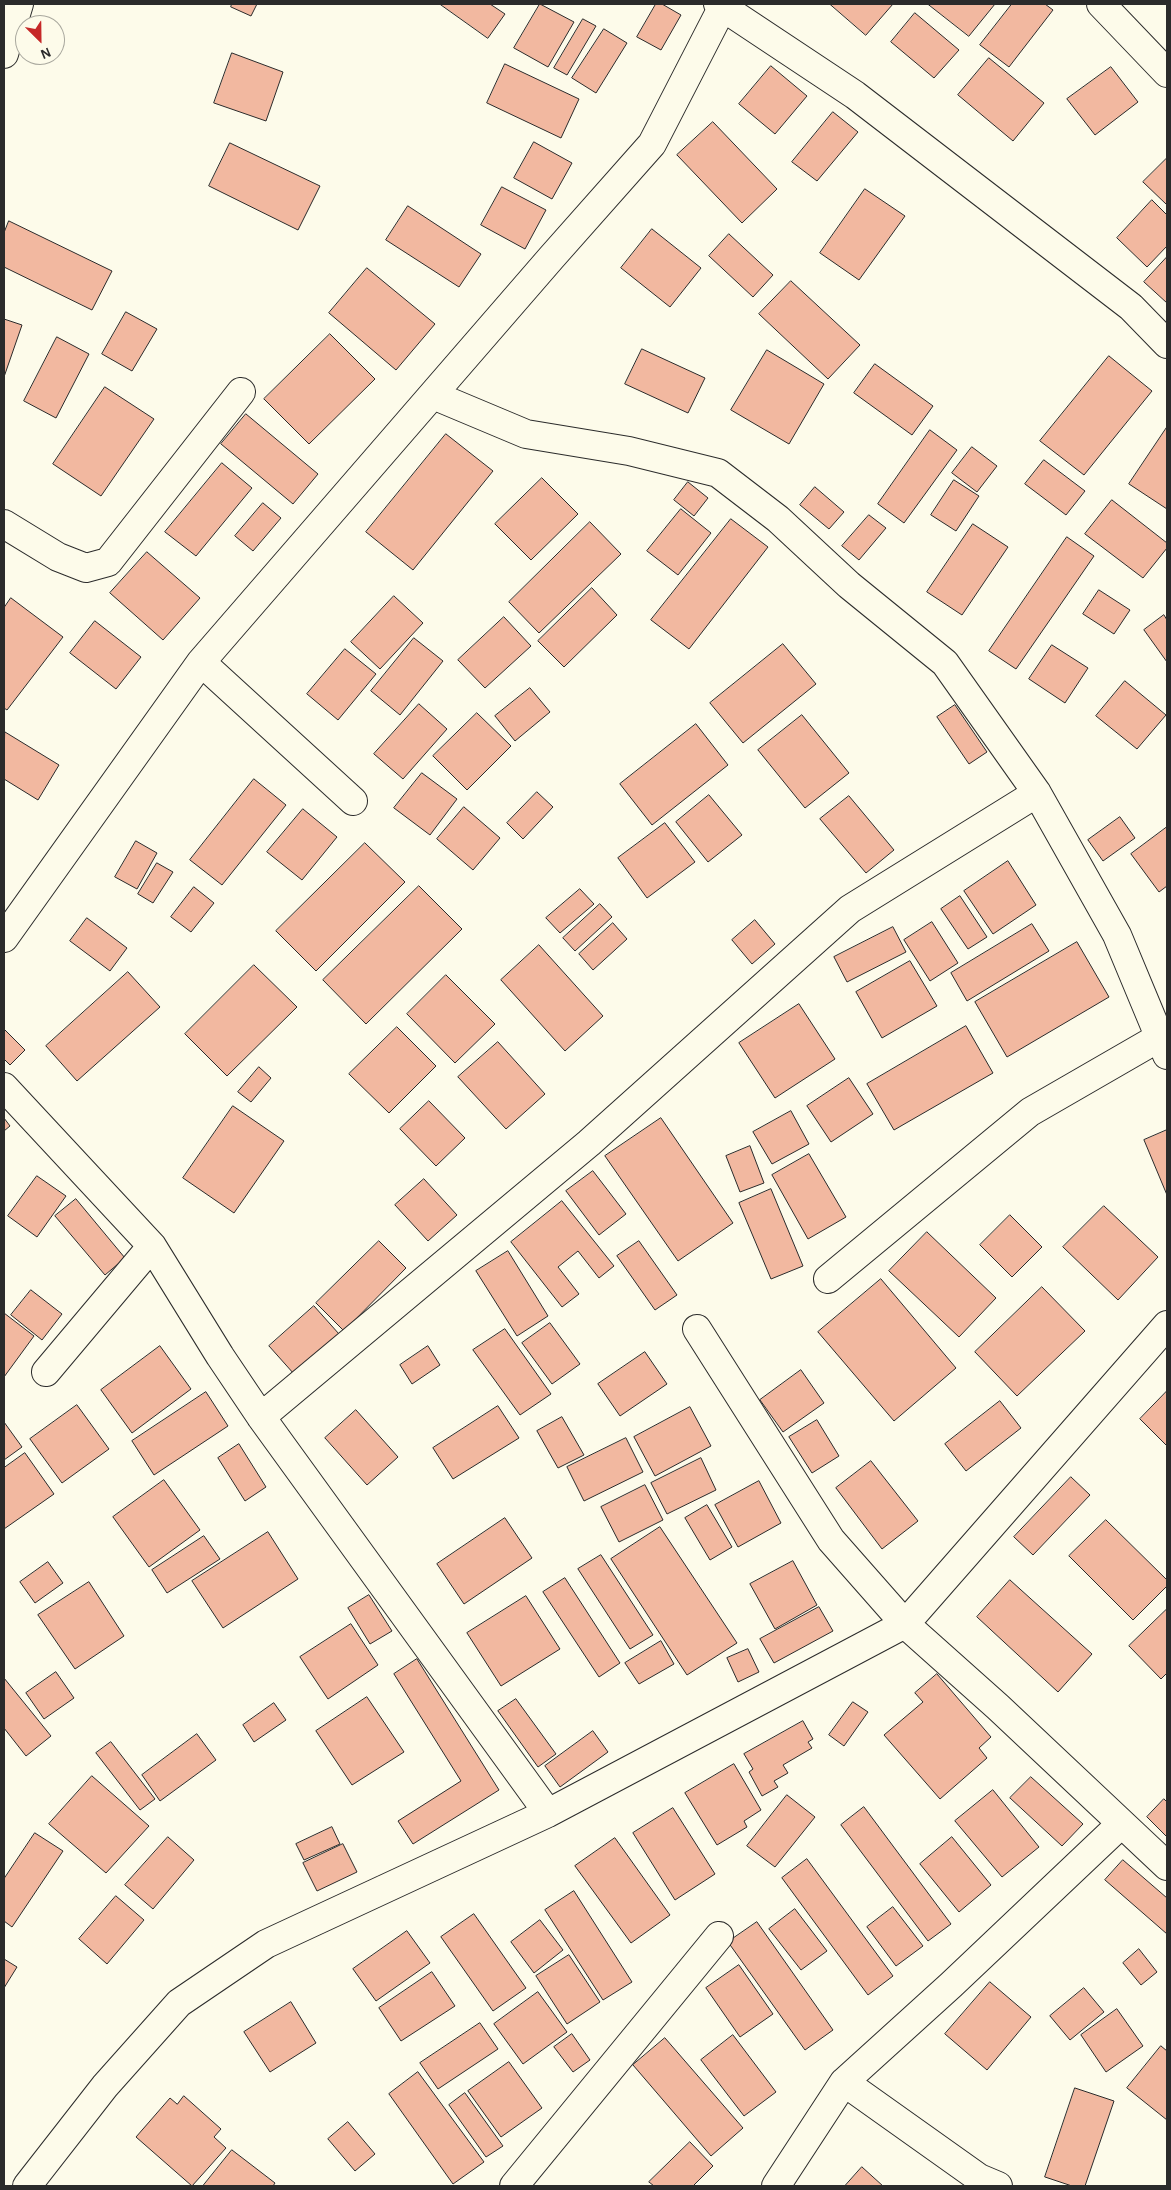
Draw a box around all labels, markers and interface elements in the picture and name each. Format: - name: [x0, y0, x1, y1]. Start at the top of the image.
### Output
- north arrow: [15, 15, 65, 65]
- text: N: [38, 45, 53, 61]

